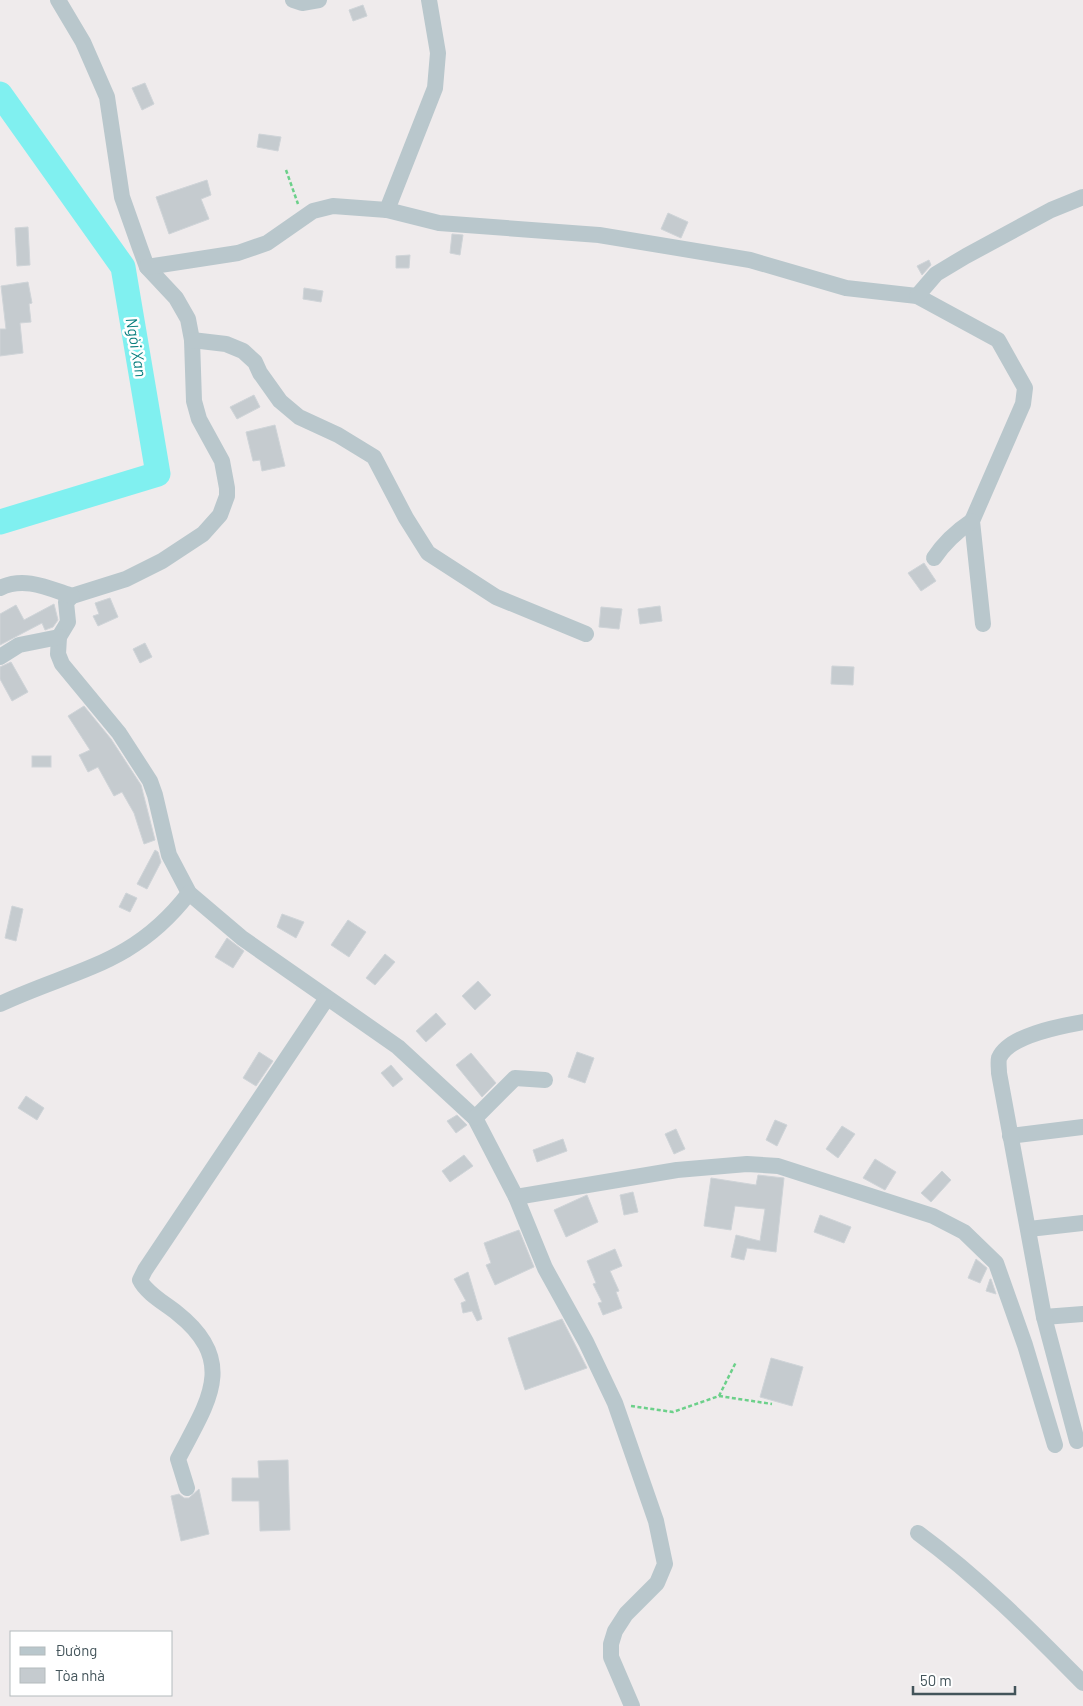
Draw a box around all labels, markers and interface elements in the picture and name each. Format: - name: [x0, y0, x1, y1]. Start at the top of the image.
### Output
- water label: Ngòi Xan: [122, 316, 152, 378]
- legend: [10, 1631, 172, 1696]
- text: Đường: [55, 1641, 97, 1659]
- scale bar: [913, 1664, 1016, 1696]
- text: Tòa nhà: [55, 1666, 105, 1684]
- text: 50 m: [920, 1671, 952, 1689]

